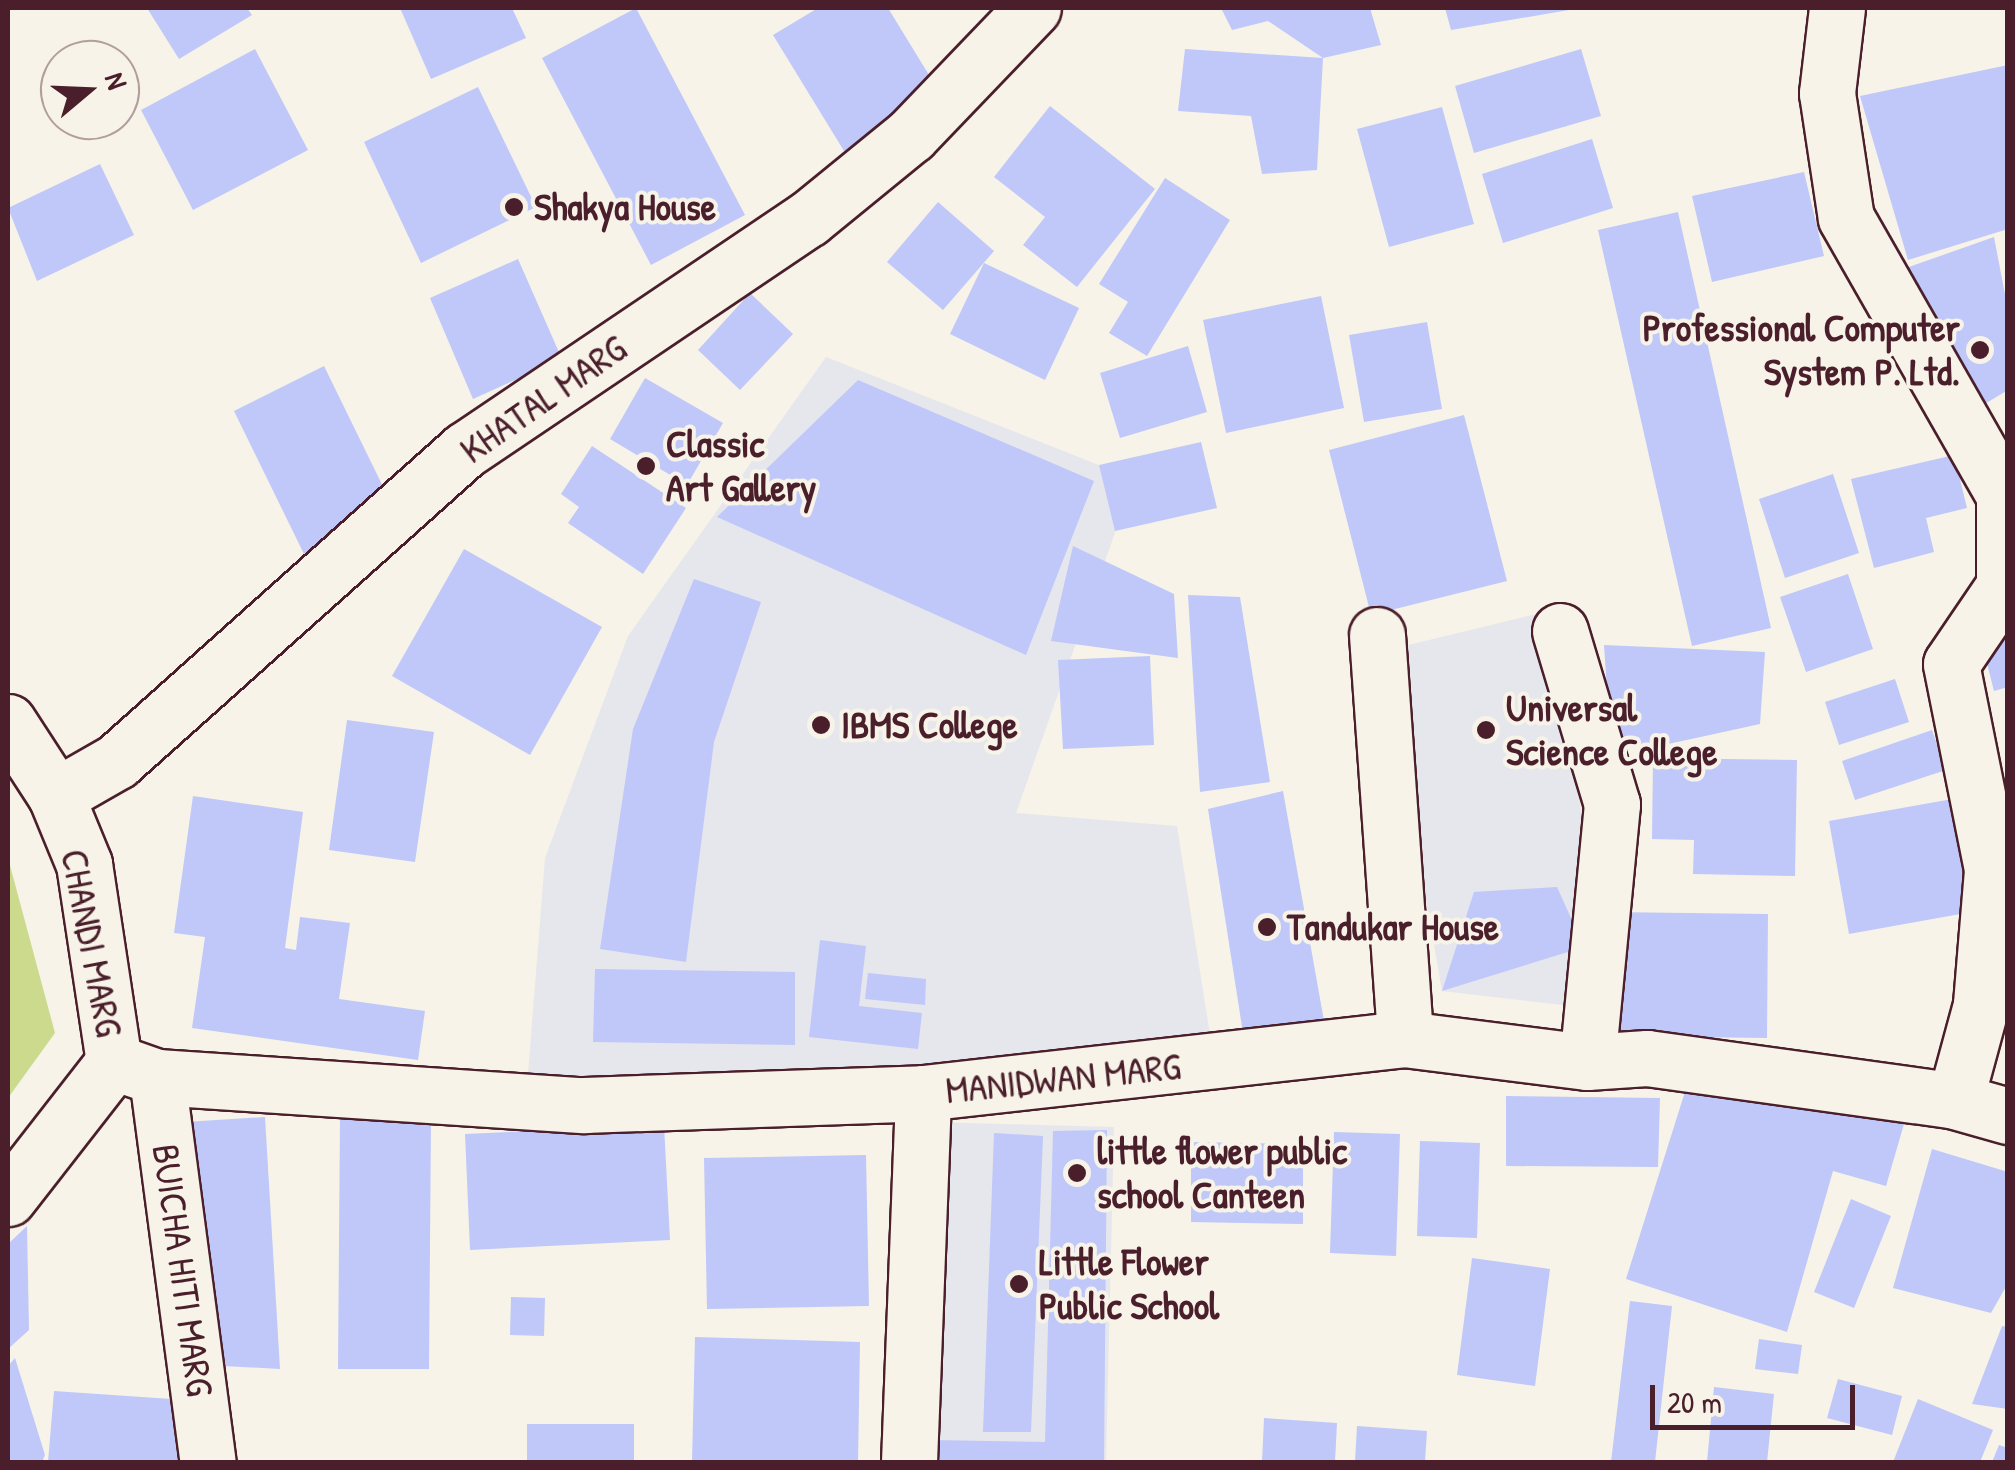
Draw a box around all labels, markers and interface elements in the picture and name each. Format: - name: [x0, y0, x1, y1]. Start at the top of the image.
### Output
- north arrow: [40, 40, 140, 140]
- text: N: [96, 68, 137, 94]
- place label: Shakya House: [534, 184, 716, 230]
- marker: Shakya House: [503, 196, 525, 218]
- place label: Professional Computer System P. Ltd.: [1643, 305, 1960, 394]
- street label: KHATAL MARG: [451, 325, 635, 473]
- marker: Professional Computer System P. Ltd.: [1969, 339, 1991, 361]
- place label: Classic Art Gallery: [666, 421, 816, 510]
- marker: Classic Art Gallery: [635, 455, 657, 477]
- place label: Universal Science College: [1506, 685, 1717, 774]
- place label: IBMS College: [841, 702, 1018, 748]
- marker: IBMS College: [810, 714, 832, 736]
- marker: Universal Science College: [1475, 719, 1497, 741]
- street label: CHANDI MARG: [52, 846, 132, 1040]
- place label: Tandukar House: [1287, 904, 1499, 950]
- marker: Tandukar House: [1256, 916, 1278, 938]
- street label: MANIDWAN MARG: [943, 1043, 1183, 1113]
- place label: little flower public school Canteen: [1097, 1128, 1347, 1218]
- street label: BUICHA HITI MARG: [143, 1141, 223, 1399]
- marker: little flower public school Canteen: [1066, 1162, 1088, 1184]
- place label: Little Flower Public School: [1039, 1239, 1219, 1328]
- marker: Little Flower Public School: [1008, 1273, 1030, 1295]
- scale bar: [1655, 1365, 1860, 1427]
- text: 20 m: [1667, 1382, 1722, 1422]

